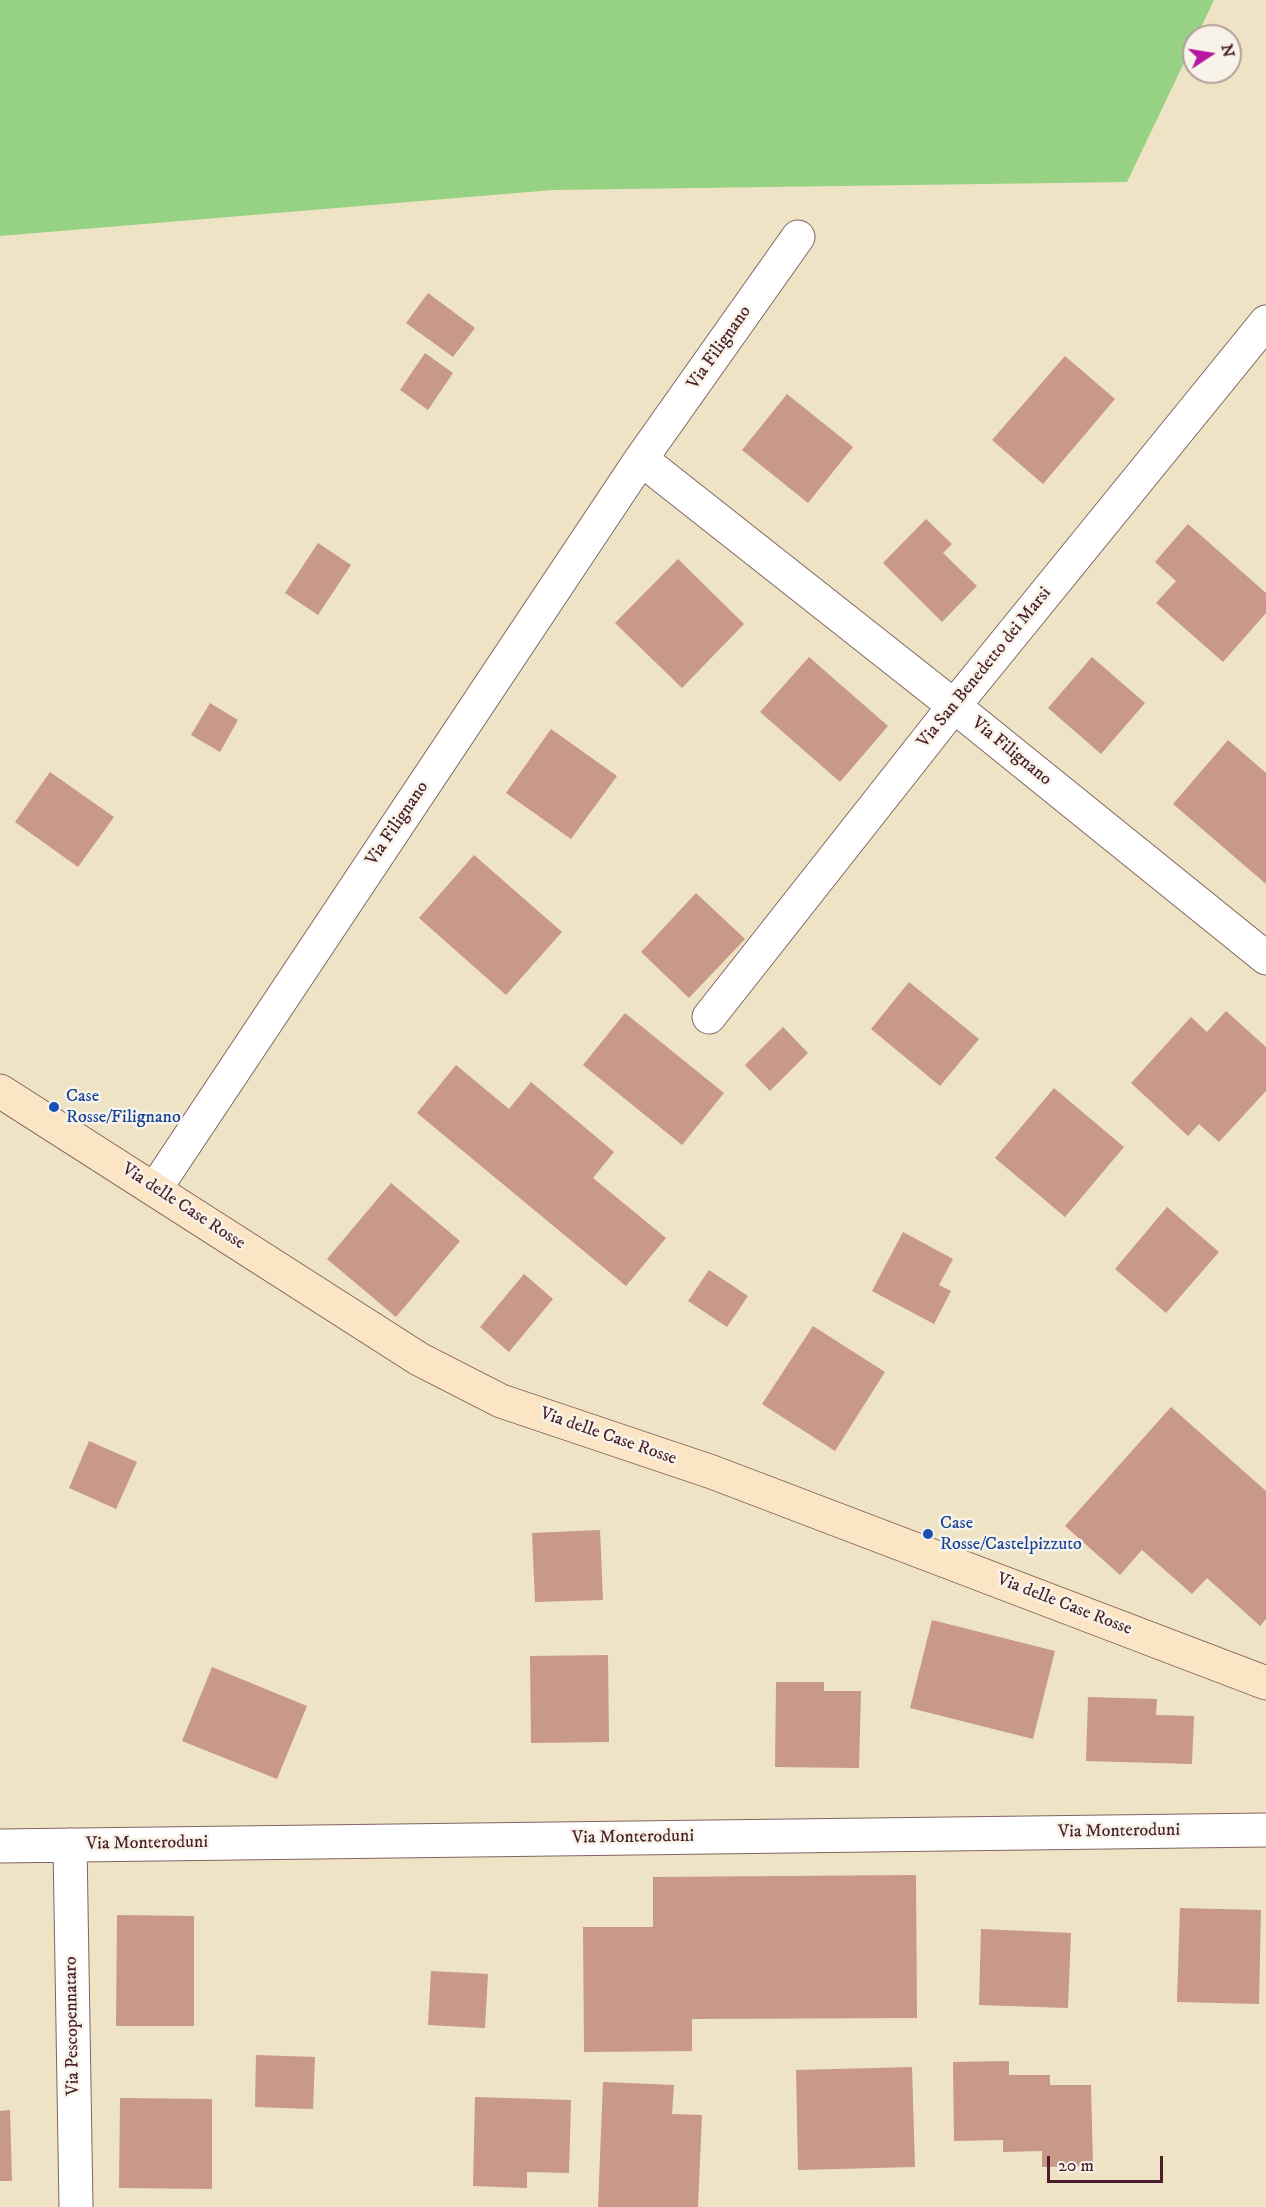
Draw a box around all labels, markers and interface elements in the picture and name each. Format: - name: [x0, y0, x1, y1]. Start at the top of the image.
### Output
- north arrow: [1182, 24, 1242, 84]
- text: N: [1217, 42, 1239, 59]
- street label: Via Filignano: [683, 302, 757, 394]
- street label: Via San Benedetto dei Marsi: [914, 583, 1056, 753]
- street label: Via Filignano: [966, 713, 1056, 791]
- street label: Via Filignano: [362, 778, 434, 870]
- place label: Case Rosse/Filignano: [66, 1086, 181, 1128]
- marker: Case Rosse/Filignano: [47, 1100, 61, 1114]
- street label: Via delle Case Rosse: [117, 1159, 249, 1255]
- street label: Via delle Case Rosse: [537, 1404, 679, 1470]
- place label: Case Rosse/Castelpizzuto: [940, 1513, 1082, 1556]
- marker: Case Rosse/Castelpizzuto: [921, 1527, 935, 1541]
- street label: Via delle Case Rosse: [993, 1569, 1135, 1641]
- street label: Via Monteroduni: [1058, 1820, 1180, 1844]
- street label: Via Monteroduni: [572, 1826, 694, 1850]
- street label: Via Monteroduni: [86, 1832, 208, 1856]
- street label: Via Pescopennataro: [61, 1956, 85, 2096]
- scale bar: [1050, 2144, 1166, 2182]
- text: 20 m: [1058, 2155, 1094, 2177]

